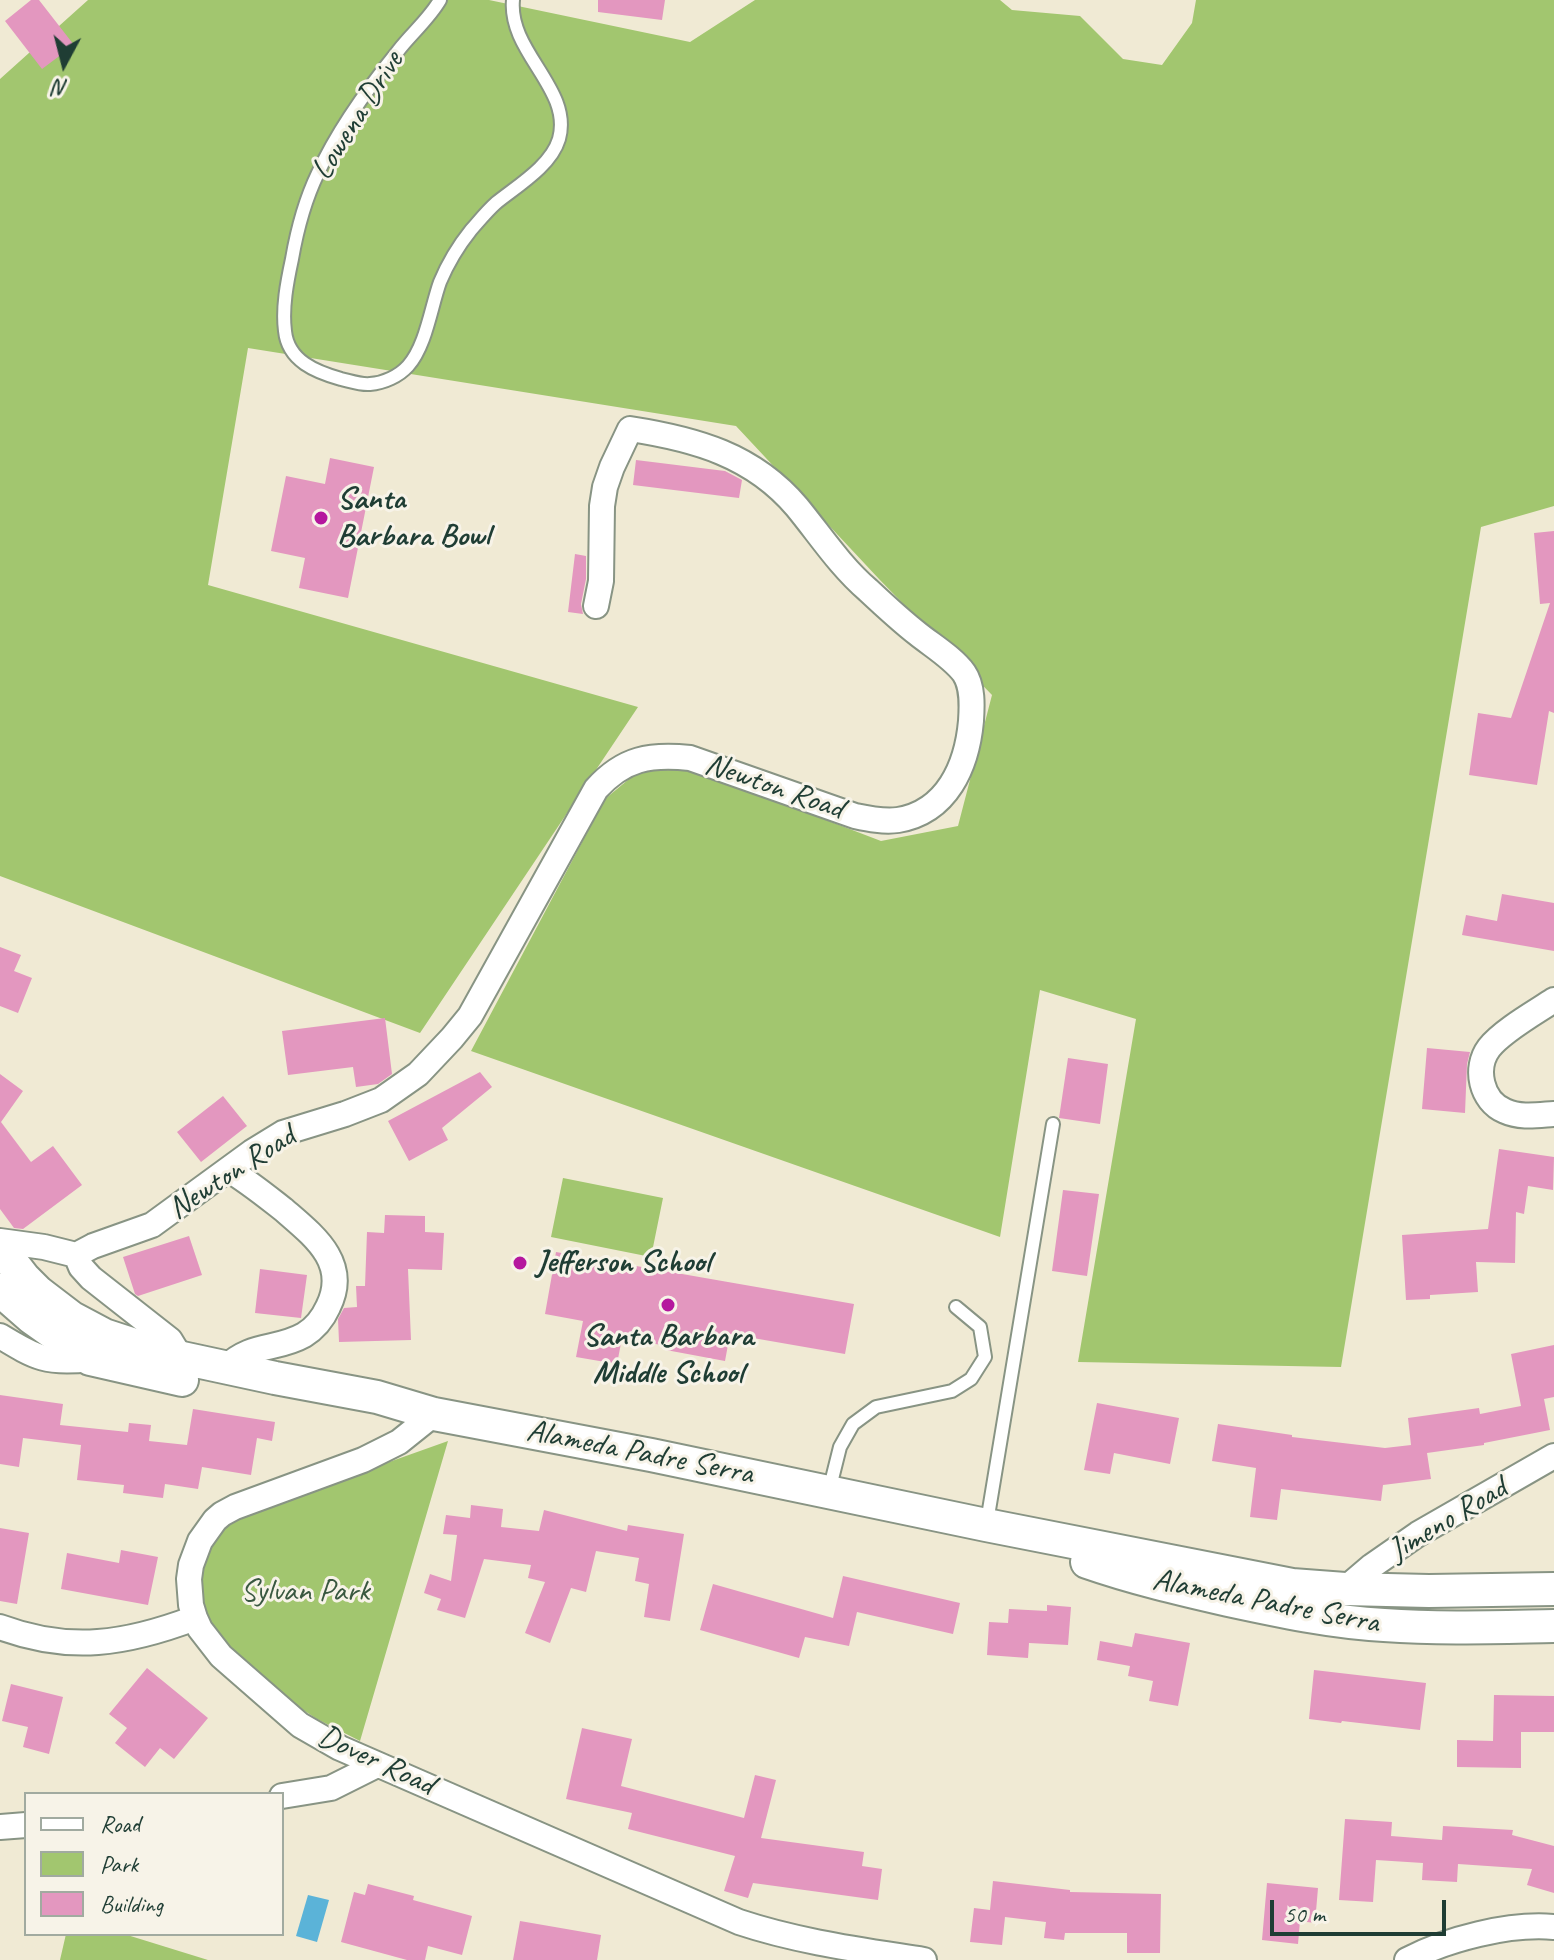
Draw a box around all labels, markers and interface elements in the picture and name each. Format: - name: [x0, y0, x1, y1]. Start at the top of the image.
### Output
- north arrow: [24, 24, 104, 104]
- street label: Lowena Drive: [303, 45, 413, 187]
- text: N: [53, 73, 70, 103]
- place label: Santa Barbara Bowl: [337, 481, 490, 556]
- marker: Santa Barbara Bowl: [312, 509, 330, 527]
- street label: Newton Road: [700, 745, 848, 829]
- street label: Newton Road: [161, 1118, 303, 1228]
- place label: Jefferson School: [536, 1244, 710, 1282]
- marker: Jefferson School: [511, 1254, 529, 1272]
- marker: Santa Barbara Middle School: [659, 1296, 677, 1314]
- place label: Santa Barbara Middle School: [583, 1318, 753, 1393]
- street label: Alameda Padre Serra: [524, 1412, 756, 1494]
- street label: Jimeno Road: [1382, 1470, 1514, 1570]
- street label: Alameda Padre Serra: [1150, 1561, 1382, 1643]
- park label: Sylvan Park: [241, 1573, 369, 1611]
- street label: Dover Road: [312, 1717, 440, 1805]
- legend: [24, 1792, 284, 1936]
- text: Road: [100, 1809, 140, 1839]
- text: Park: [100, 1849, 138, 1879]
- scale bar: [1274, 1884, 1450, 1934]
- text: Building: [100, 1889, 163, 1919]
- text: 50 m: [1284, 1899, 1325, 1929]

